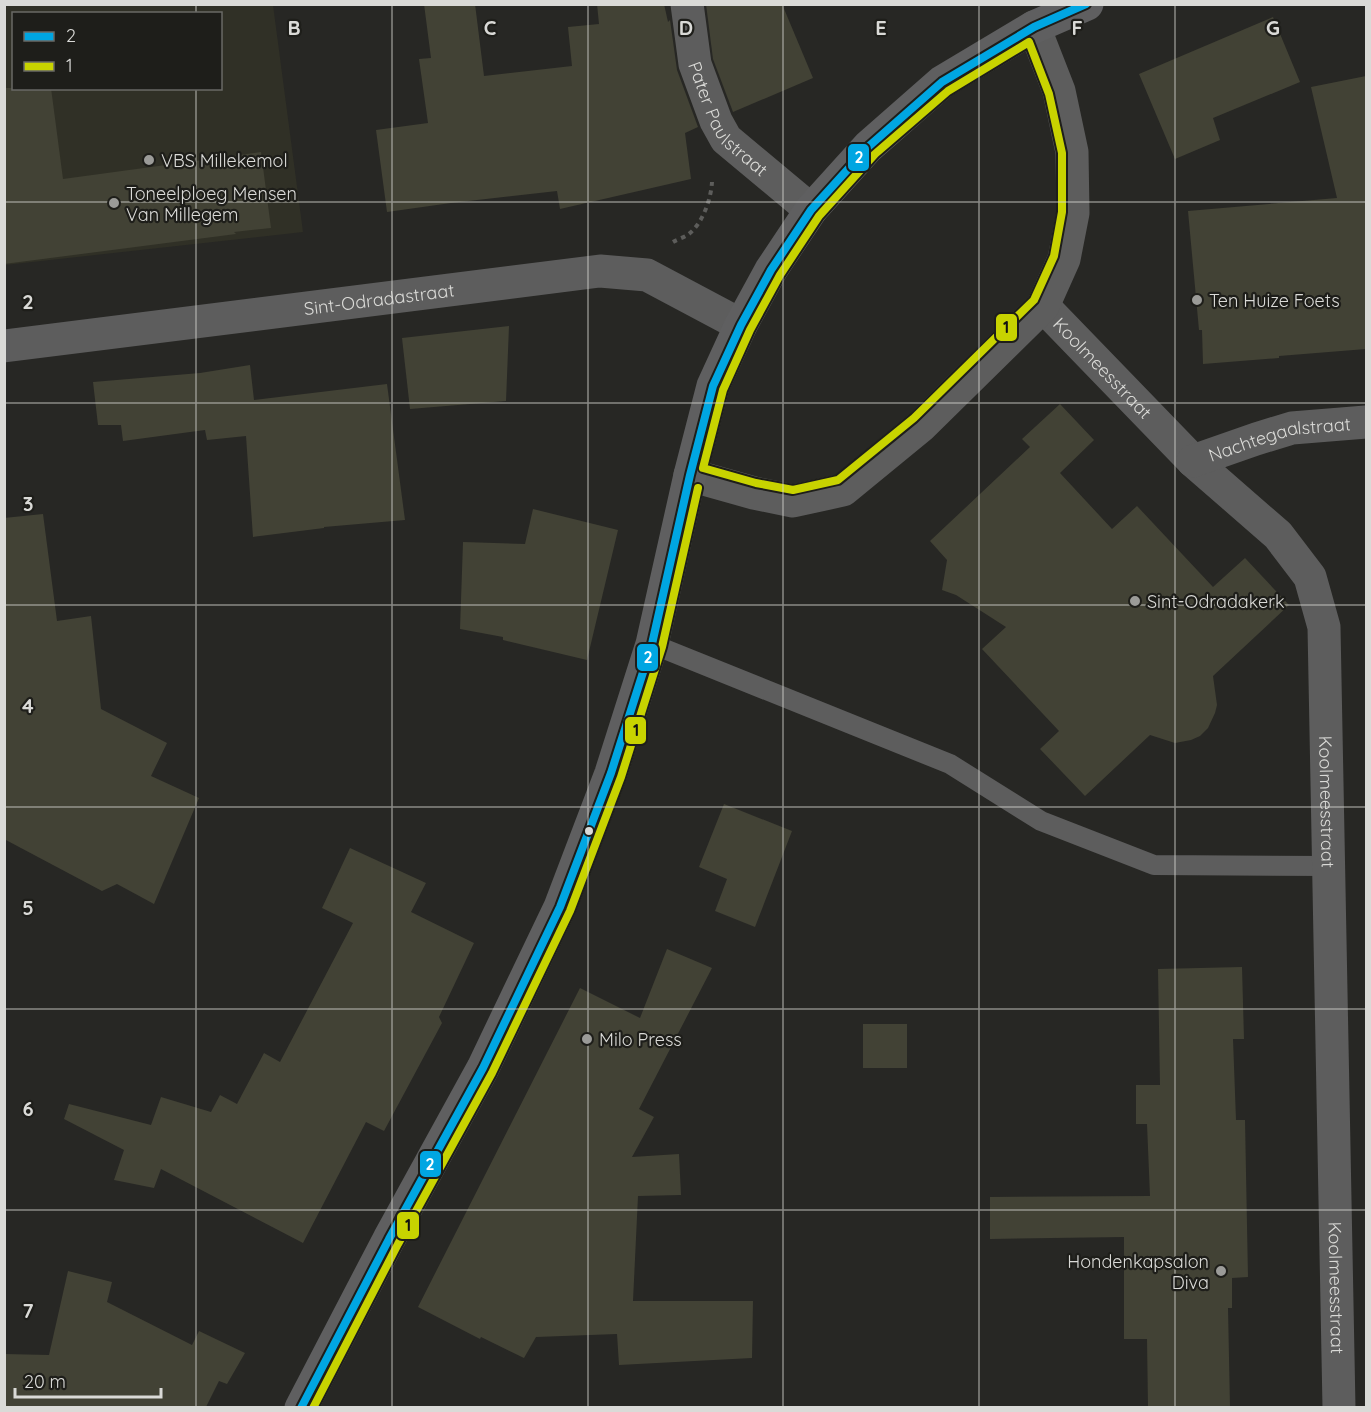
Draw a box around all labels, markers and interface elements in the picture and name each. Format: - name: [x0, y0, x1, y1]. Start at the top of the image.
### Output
- legend: [12, 12, 222, 90]
- text: B: [287, 15, 301, 40]
- text: C: [484, 15, 497, 40]
- text: D: [679, 15, 693, 40]
- text: E: [875, 15, 887, 40]
- text: F: [1071, 15, 1083, 40]
- text: G: [1266, 15, 1280, 40]
- text: 2: [66, 24, 76, 47]
- text: 1: [66, 54, 73, 77]
- street label: Pater Paulstraat: [684, 58, 773, 181]
- line badge: 2: [847, 143, 870, 172]
- text: 2: [854, 147, 864, 167]
- place label: VBS Millekemol: [161, 149, 288, 172]
- marker: VBS Millekemol: [142, 153, 156, 167]
- place label: Toneelploeg Mensen Van Millegem: [126, 182, 297, 226]
- marker: Toneelploeg Mensen Van Millegem: [107, 196, 121, 210]
- street label: Sint-Odradastraat: [303, 278, 456, 320]
- text: 2: [22, 289, 34, 314]
- place label: Ten Huize Foets: [1209, 289, 1340, 312]
- marker: Ten Huize Foets: [1190, 293, 1204, 307]
- street label: Koolmeesstraat: [1049, 312, 1157, 423]
- line badge: 1: [995, 313, 1018, 342]
- text: 1: [1003, 317, 1009, 337]
- street label: Nachtegaalstraat: [1205, 412, 1352, 466]
- text: 3: [23, 491, 33, 516]
- place label: Sint-Odradakerk: [1147, 590, 1285, 613]
- marker: Sint-Odradakerk: [1128, 594, 1142, 608]
- line badge: 2: [636, 643, 659, 672]
- text: 2: [643, 647, 653, 667]
- text: 4: [22, 693, 34, 718]
- line badge: 1: [624, 716, 647, 745]
- text: 1: [633, 720, 639, 740]
- street label: Koolmeesstraat: [1315, 735, 1340, 868]
- unlabelled marker: [583, 825, 595, 837]
- text: 5: [22, 895, 34, 920]
- place label: Milo Press: [599, 1028, 682, 1051]
- marker: Milo Press: [580, 1032, 594, 1046]
- text: 6: [22, 1096, 34, 1121]
- line badge: 2: [419, 1150, 442, 1178]
- text: 2: [425, 1154, 435, 1174]
- line badge: 1: [396, 1211, 420, 1240]
- text: 1: [405, 1215, 411, 1235]
- street label: Koolmeesstraat: [1324, 1221, 1349, 1354]
- place label: Hondenkapsalon Diva: [1067, 1250, 1209, 1294]
- marker: Hondenkapsalon Diva: [1214, 1264, 1228, 1278]
- text: 7: [23, 1298, 34, 1323]
- scale bar: [15, 1361, 160, 1399]
- text: 20 m: [24, 1370, 66, 1393]

